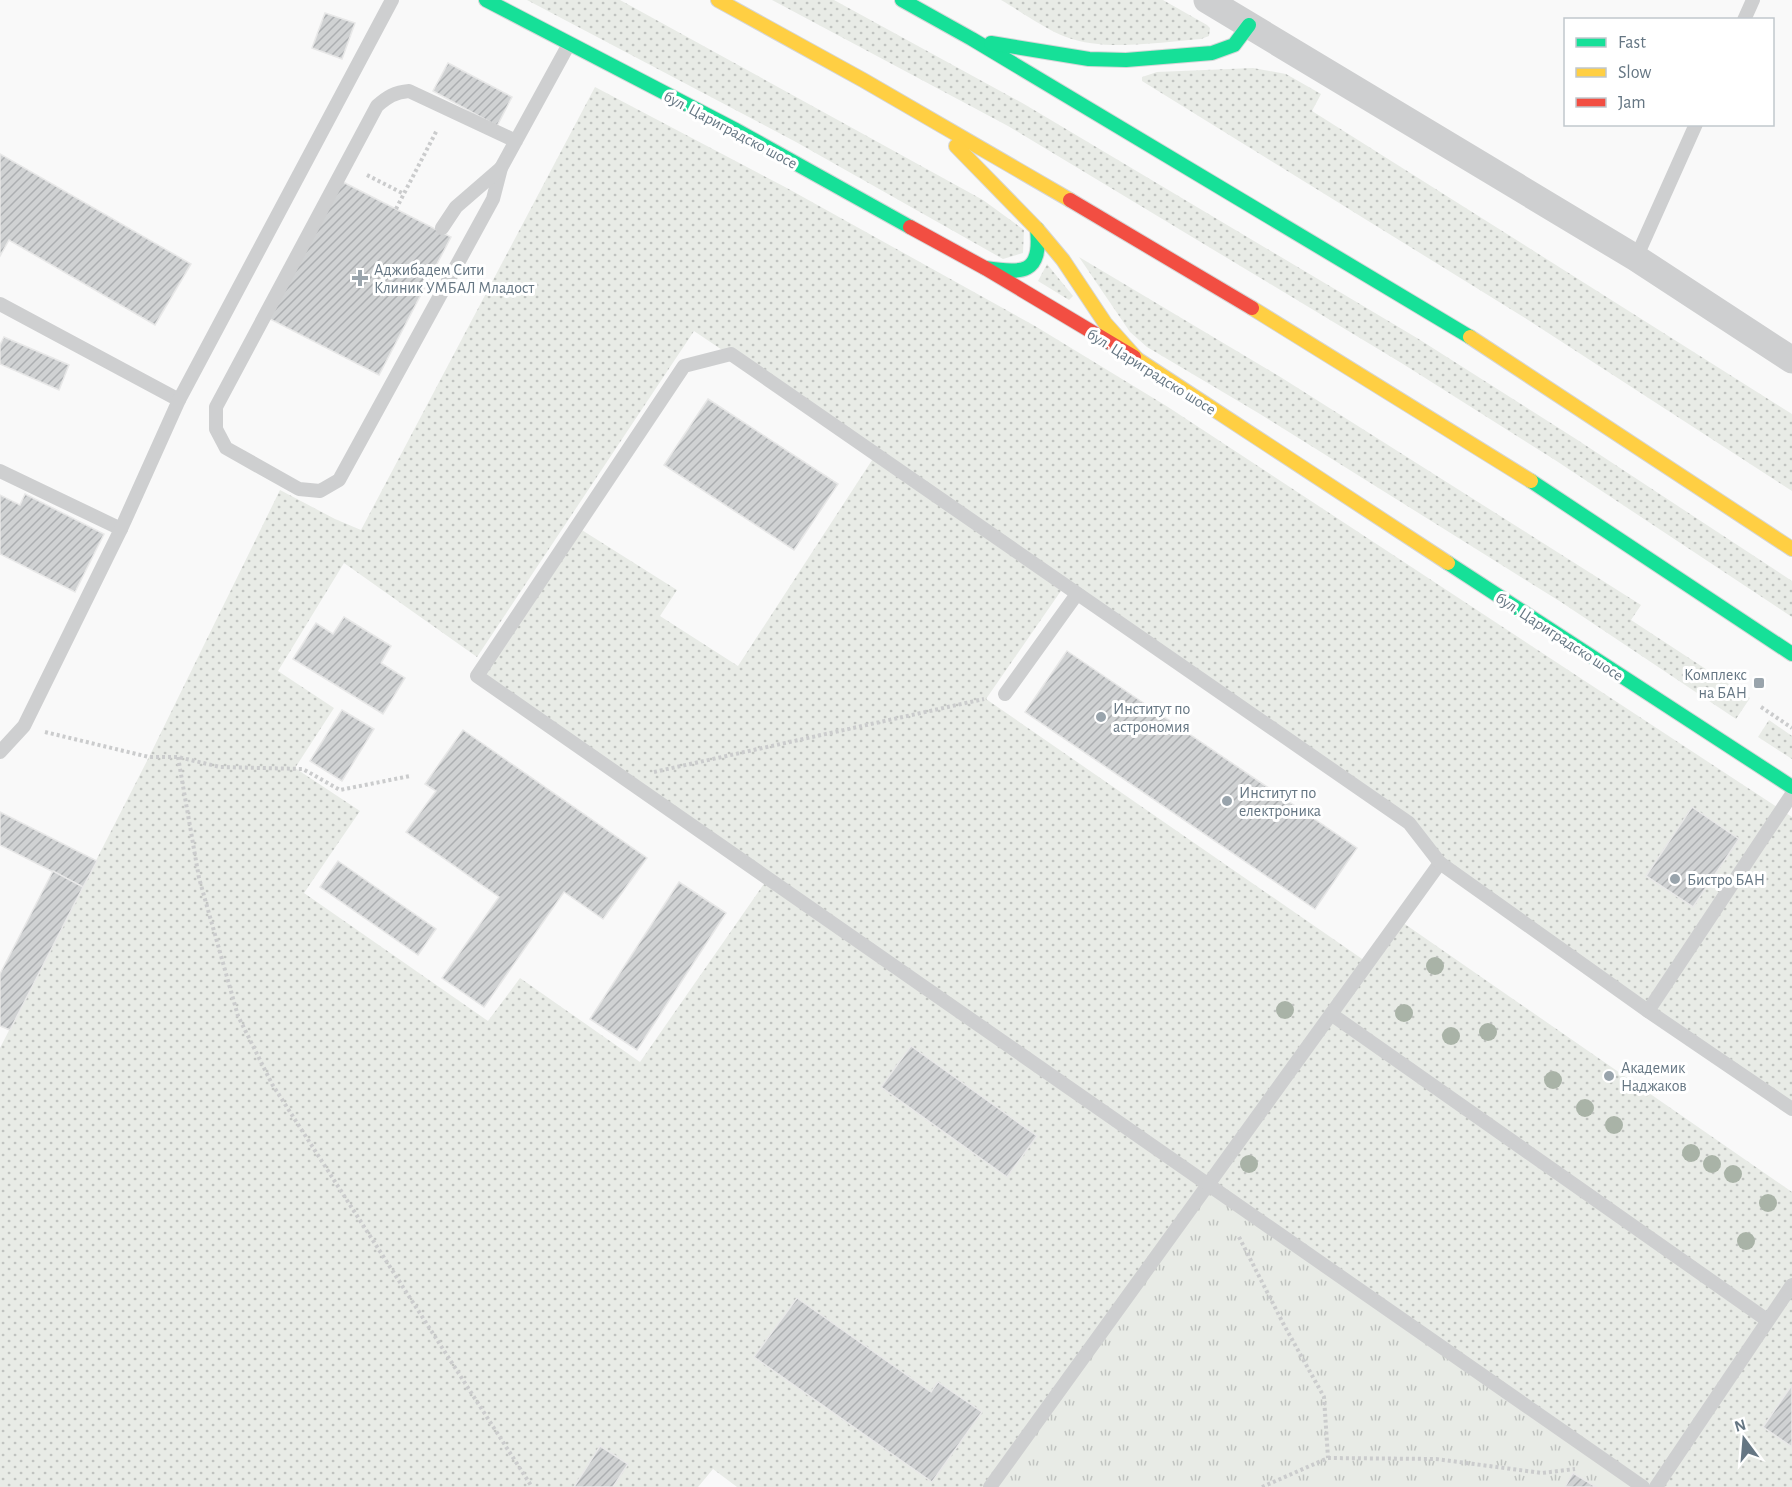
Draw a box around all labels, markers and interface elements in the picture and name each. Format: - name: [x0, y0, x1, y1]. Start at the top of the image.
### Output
- legend: [1564, 18, 1774, 126]
- text: Fast: [1618, 34, 1646, 52]
- text: Slow: [1618, 64, 1651, 82]
- street label: бул. Цариградско шосе: [661, 88, 800, 173]
- text: Jam: [1618, 94, 1646, 112]
- place label: Аджибадем Сити Клиник УМБАЛ Младост: [374, 262, 535, 296]
- marker: Аджибадем Сити Клиник УМБАЛ Младост: [351, 269, 369, 287]
- street label: бул. Цариградско шосе: [1084, 326, 1219, 419]
- street label: бул. Цариградско шосе: [1492, 590, 1626, 685]
- place label: Комплекс на БАН: [1684, 667, 1747, 701]
- marker: Комплекс на БАН: [1752, 676, 1766, 690]
- place label: Институт по астрономия: [1113, 701, 1191, 735]
- marker: Институт по астрономия: [1094, 710, 1108, 724]
- place label: Институт по електроника: [1239, 785, 1321, 819]
- marker: Институт по електроника: [1220, 794, 1234, 808]
- marker: Бистро БАН: [1668, 872, 1682, 886]
- place label: Бистро БАН: [1687, 872, 1765, 888]
- place label: Академик Наджаков: [1621, 1060, 1687, 1094]
- marker: Академик Наджаков: [1602, 1069, 1616, 1083]
- north arrow: [1714, 1409, 1774, 1469]
- text: N: [1733, 1416, 1748, 1435]

